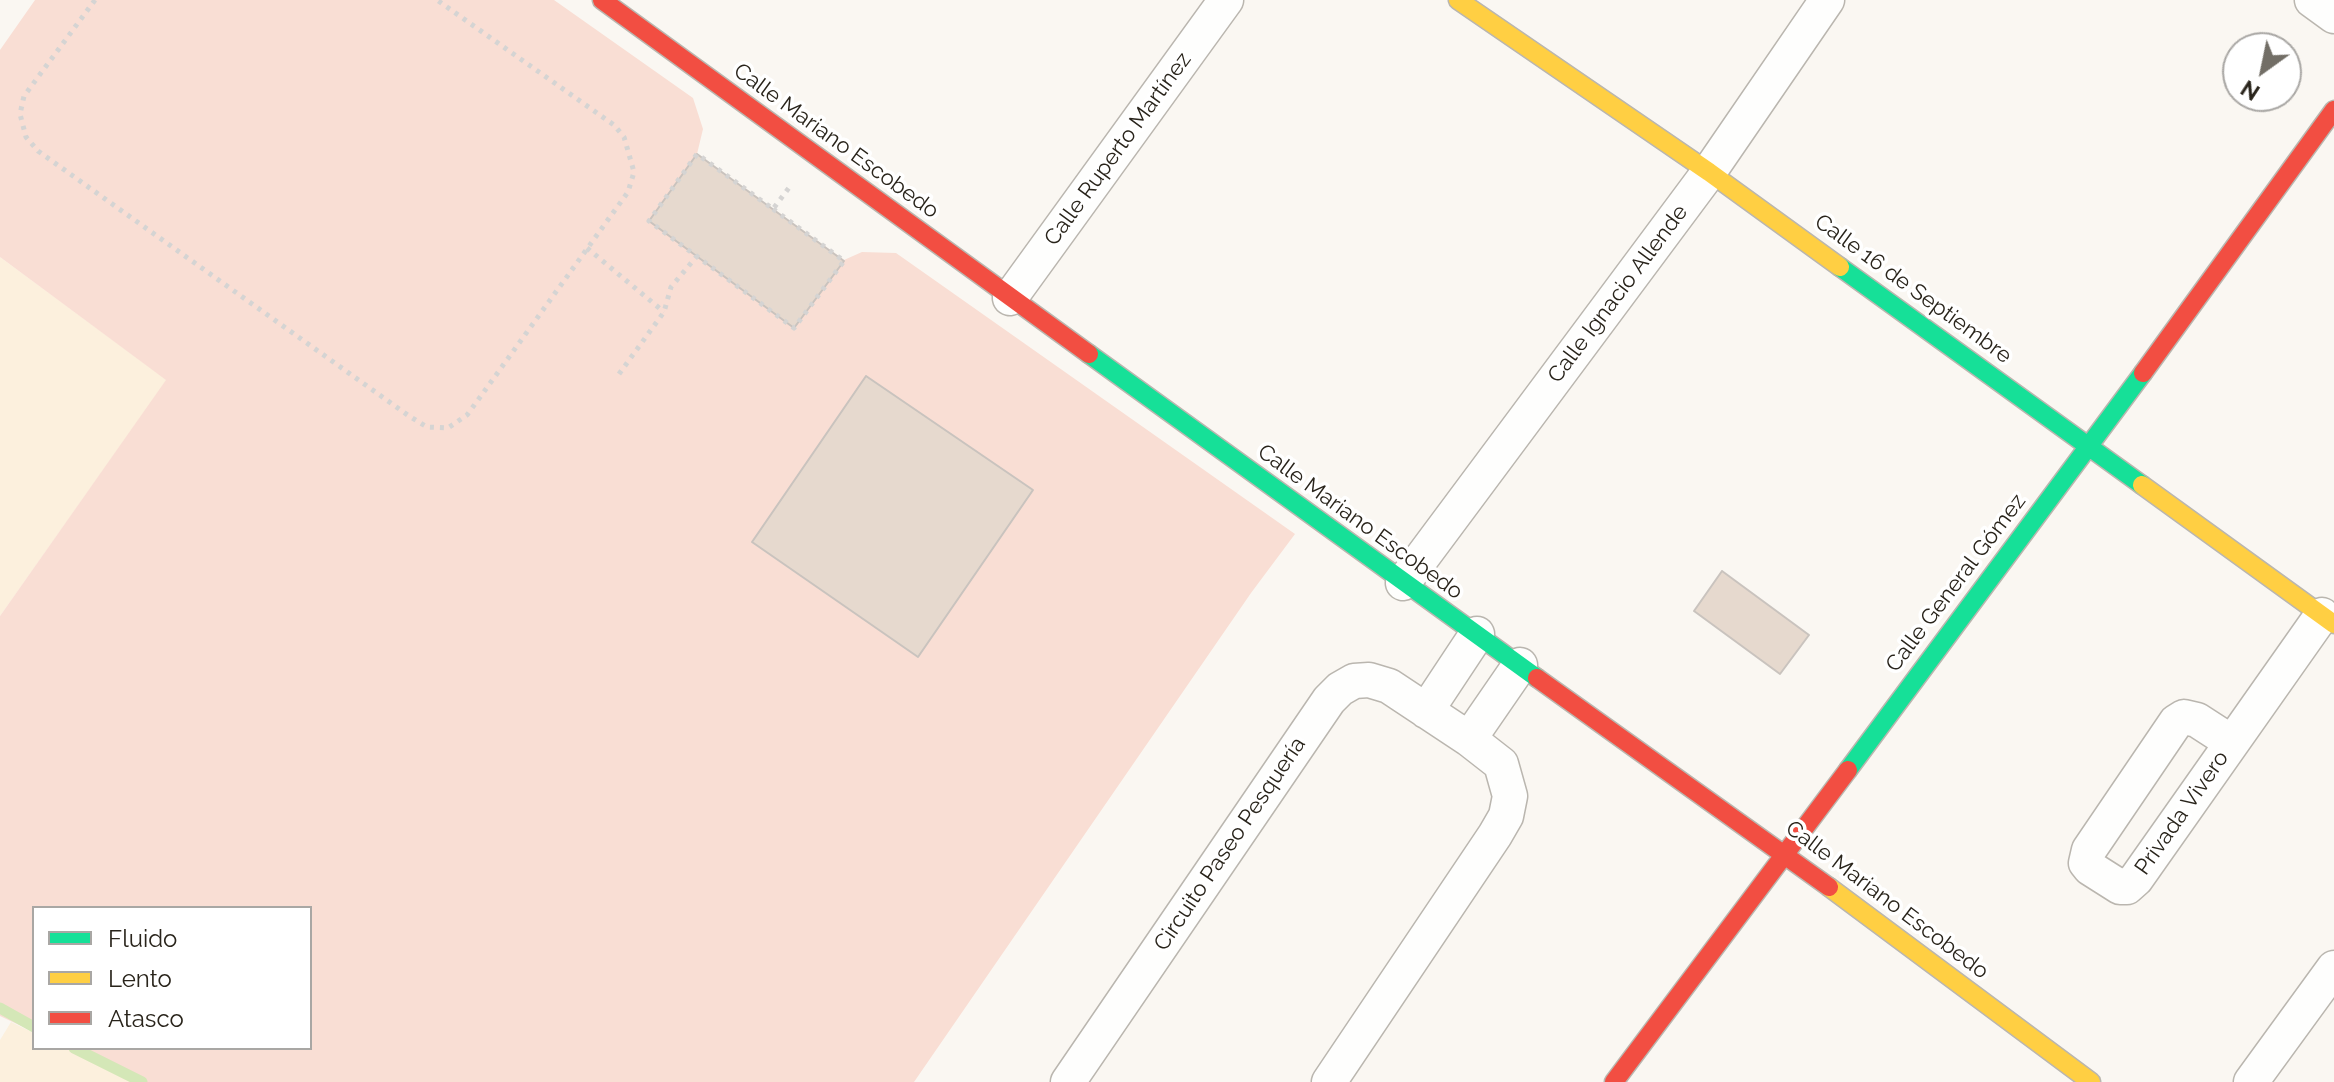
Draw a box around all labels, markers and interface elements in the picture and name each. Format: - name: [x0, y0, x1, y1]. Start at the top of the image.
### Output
- north arrow: [2222, 32, 2302, 112]
- street label: Calle Ruperto Martínez: [1039, 47, 1197, 251]
- street label: Calle Mariano Escobedo: [728, 58, 944, 224]
- text: N: [2236, 75, 2264, 106]
- street label: Calle Ignacio Allende: [1542, 200, 1694, 388]
- street label: Calle 16 de Septiembre: [1809, 209, 2017, 369]
- street label: Calle Mariano Escobedo: [1252, 439, 1468, 605]
- street label: Calle General Gómez: [1880, 489, 2032, 677]
- street label: Circuito Paseo Pesquería: [1149, 732, 1311, 956]
- street label: Privada Vivero: [2130, 746, 2234, 880]
- street label: Calle Mariano Escobedo: [1780, 815, 1994, 985]
- legend: [32, 906, 312, 1050]
- text: Fluido: [108, 924, 177, 953]
- text: Lento: [108, 964, 172, 993]
- text: Atasco: [108, 1004, 184, 1033]

